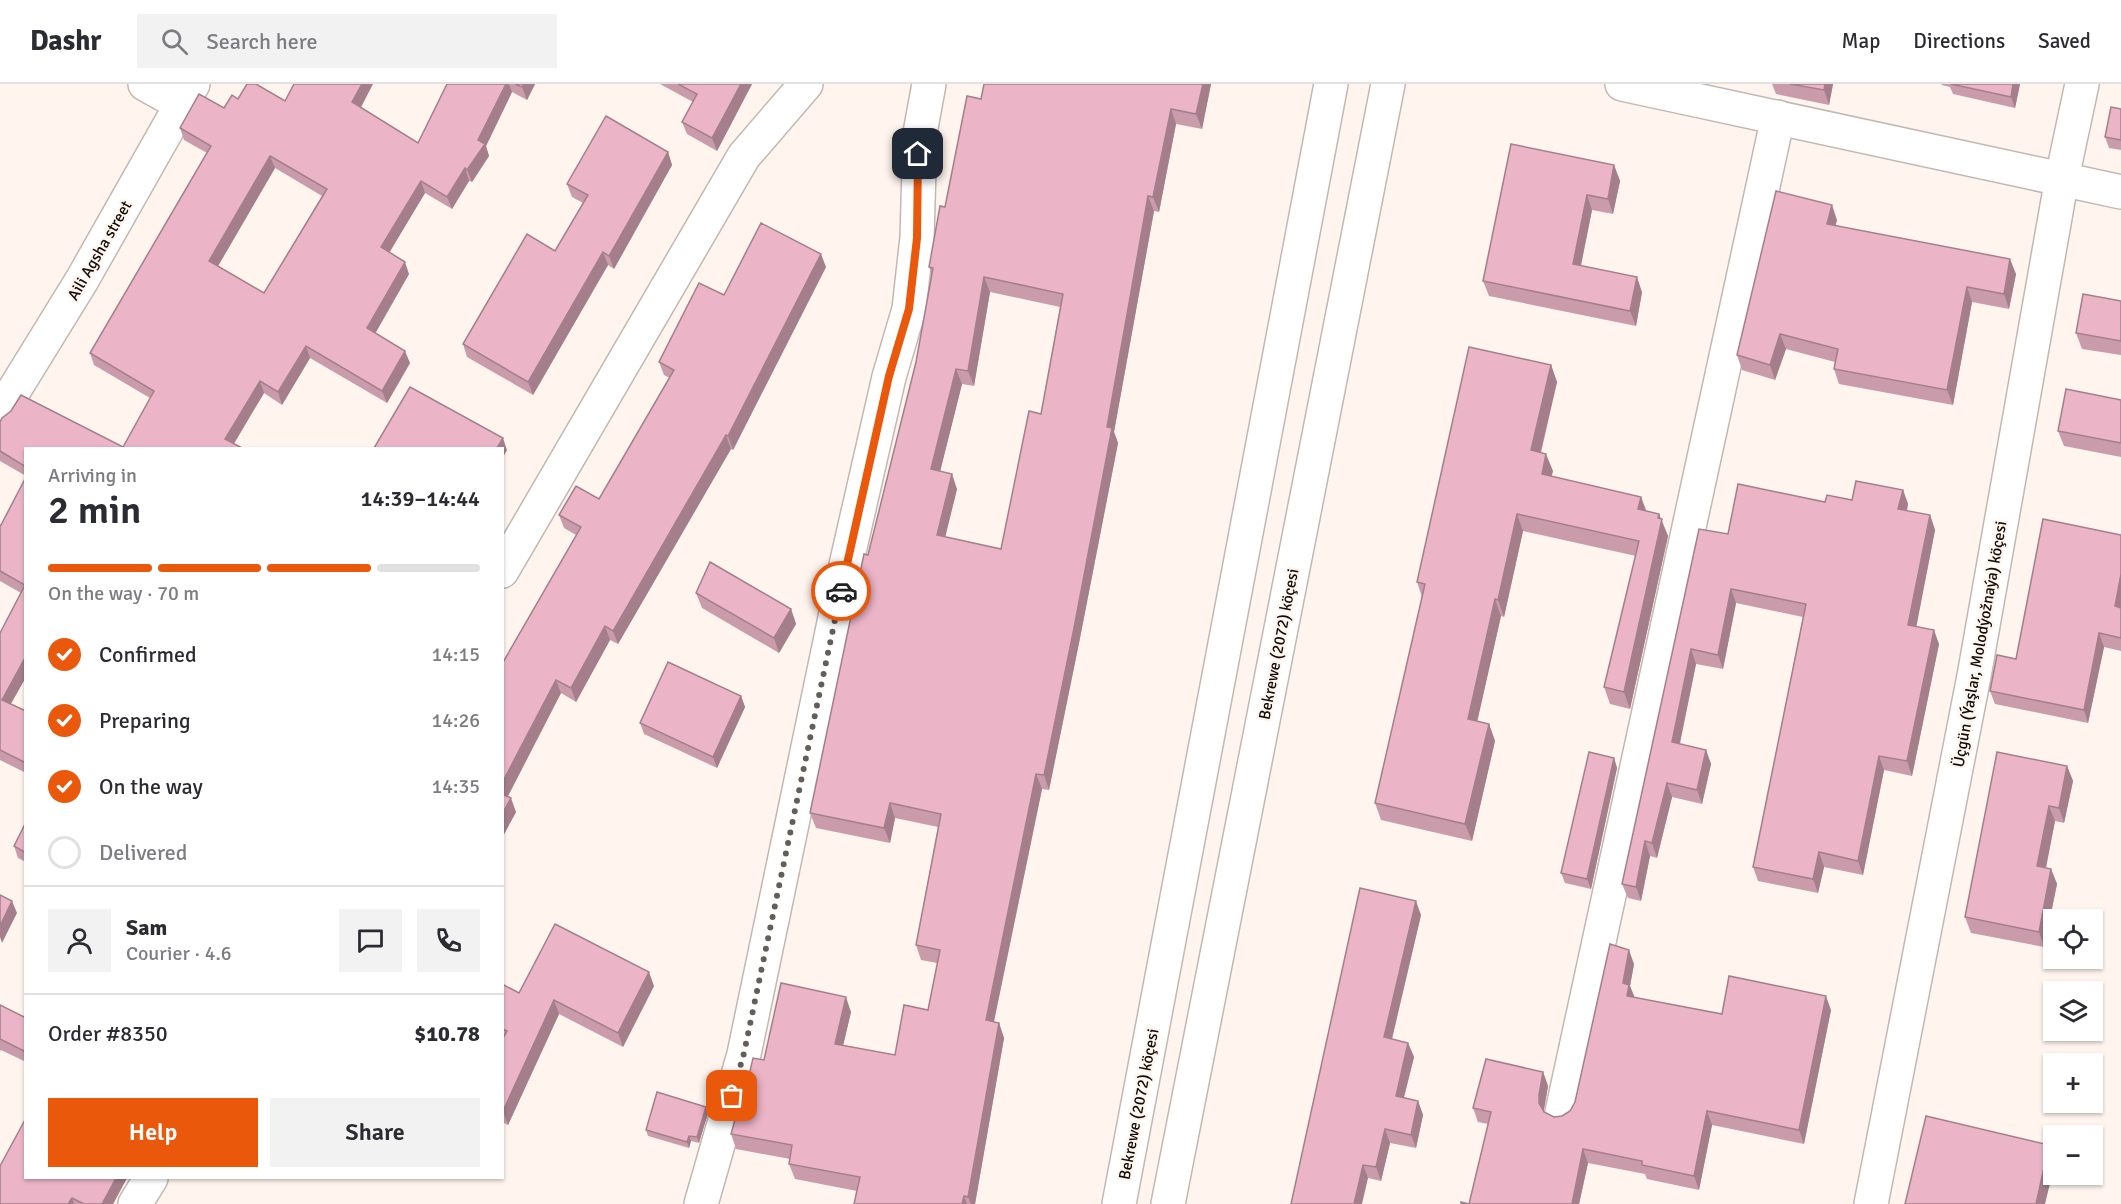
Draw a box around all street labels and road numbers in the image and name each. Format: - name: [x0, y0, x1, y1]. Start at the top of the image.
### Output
- street label: Aili Agsha street: [63, 197, 137, 304]
- street label: Üçgün (Ýaşlar, Molodýožnaýa) köçesi: [1948, 519, 2012, 769]
- street label: Bekrewe (2072) köçesi: [1255, 567, 1303, 721]
- street label: Bekrewe (2072) köçesi: [1115, 1027, 1163, 1181]

